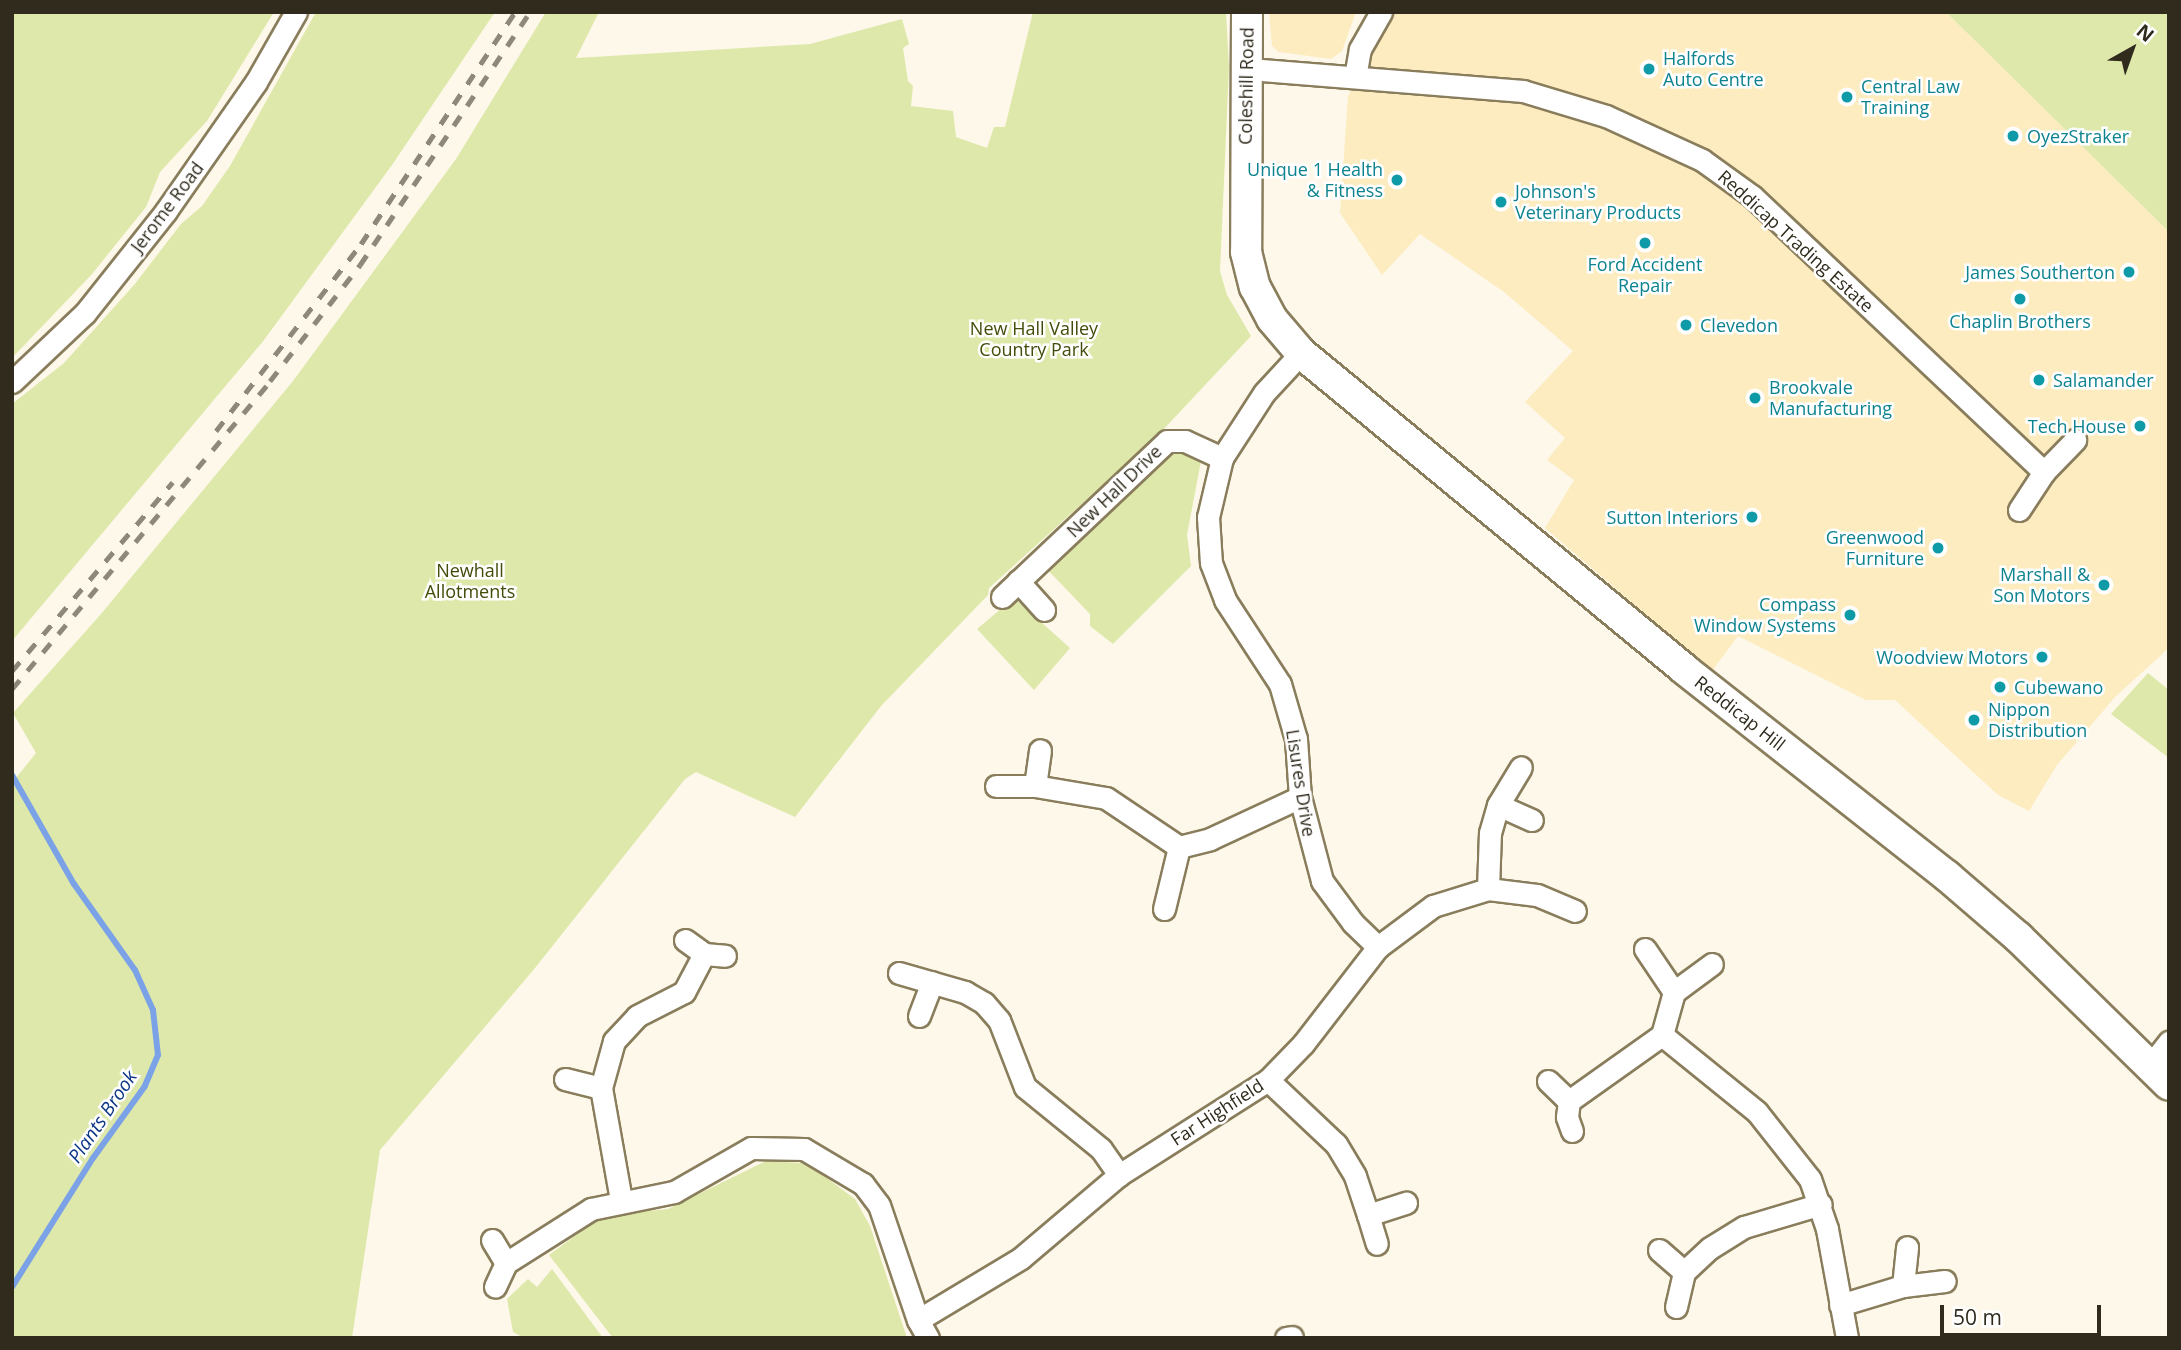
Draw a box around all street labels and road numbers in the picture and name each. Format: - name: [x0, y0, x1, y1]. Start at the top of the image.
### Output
- street label: Coleshill Road: [1234, 27, 1258, 145]
- street label: Jerome Road: [126, 158, 208, 256]
- street label: Reddicap Trading Estate: [1714, 165, 1878, 317]
- street label: New Hall Drive: [1062, 440, 1166, 542]
- street label: Reddicap Hill: [1690, 671, 1790, 755]
- street label: Lisures Drive: [1282, 728, 1320, 838]
- street label: Far Highfield: [1167, 1074, 1267, 1150]

